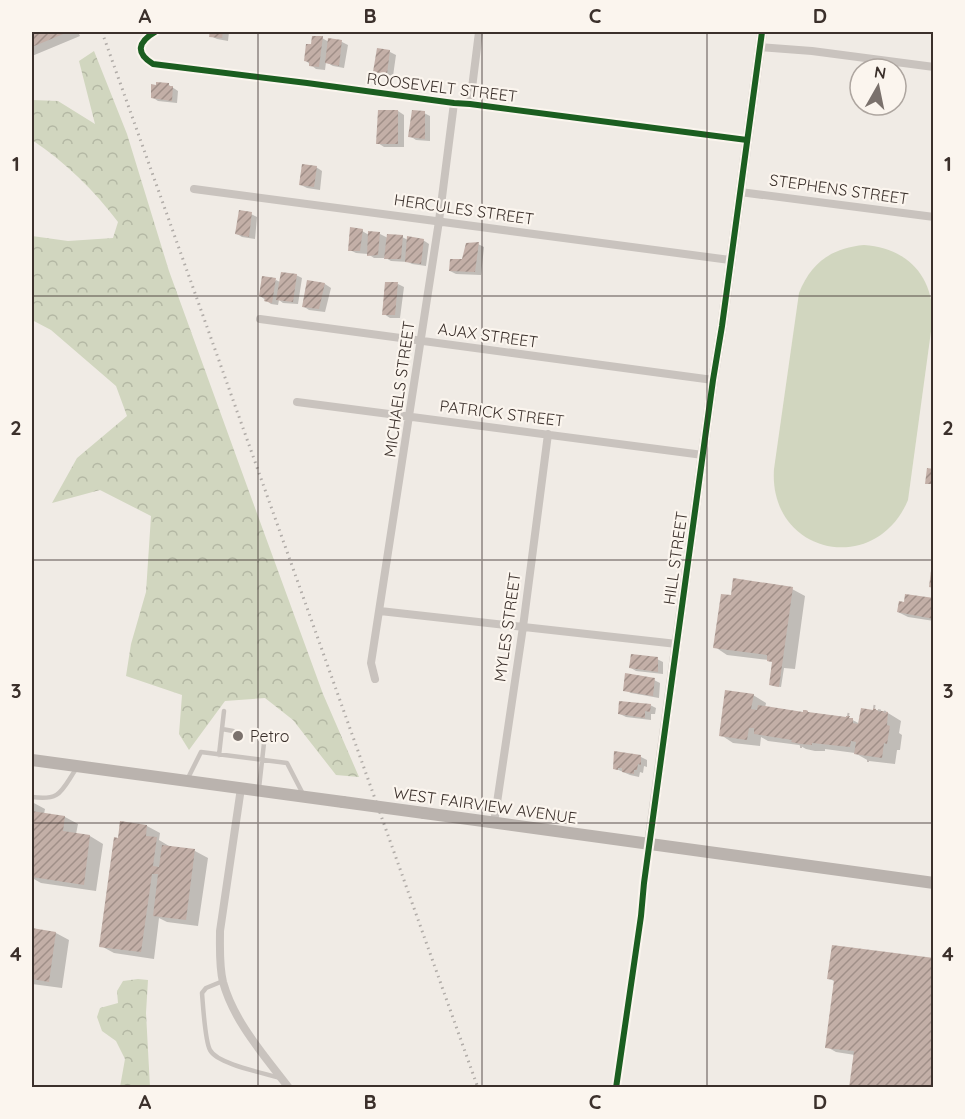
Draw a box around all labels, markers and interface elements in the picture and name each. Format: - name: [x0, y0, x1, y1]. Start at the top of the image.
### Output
- text: A: [139, 3, 152, 28]
- text: B: [363, 3, 377, 28]
- text: C: [589, 3, 602, 28]
- text: D: [813, 3, 827, 28]
- north arrow: [848, 57, 908, 117]
- text: N: [873, 61, 888, 83]
- street label: ROOSEVELT STREET: [365, 68, 519, 106]
- text: 1: [12, 151, 20, 176]
- text: 1: [944, 151, 952, 176]
- street label: STEPHENS STREET: [768, 169, 910, 209]
- street label: HERCULES STREET: [393, 189, 536, 229]
- street label: AJAX STREET: [437, 318, 540, 352]
- street label: MICHAELS STREET: [380, 319, 419, 459]
- street label: PATRICK STREET: [438, 395, 566, 431]
- text: 2: [10, 415, 22, 440]
- text: 2: [942, 415, 954, 440]
- street label: HILL STREET: [659, 510, 691, 606]
- street label: MYLES STREET: [489, 571, 525, 683]
- text: 3: [11, 678, 21, 703]
- text: 3: [943, 678, 953, 703]
- place label: Petro: [250, 726, 289, 746]
- marker: Petro: [231, 729, 245, 743]
- street label: WEST FAIRVIEW AVENUE: [392, 782, 578, 828]
- text: 4: [10, 941, 22, 966]
- text: 4: [942, 941, 954, 966]
- text: A: [139, 1089, 152, 1114]
- text: B: [363, 1089, 377, 1114]
- text: C: [589, 1089, 602, 1114]
- text: D: [813, 1089, 827, 1114]

